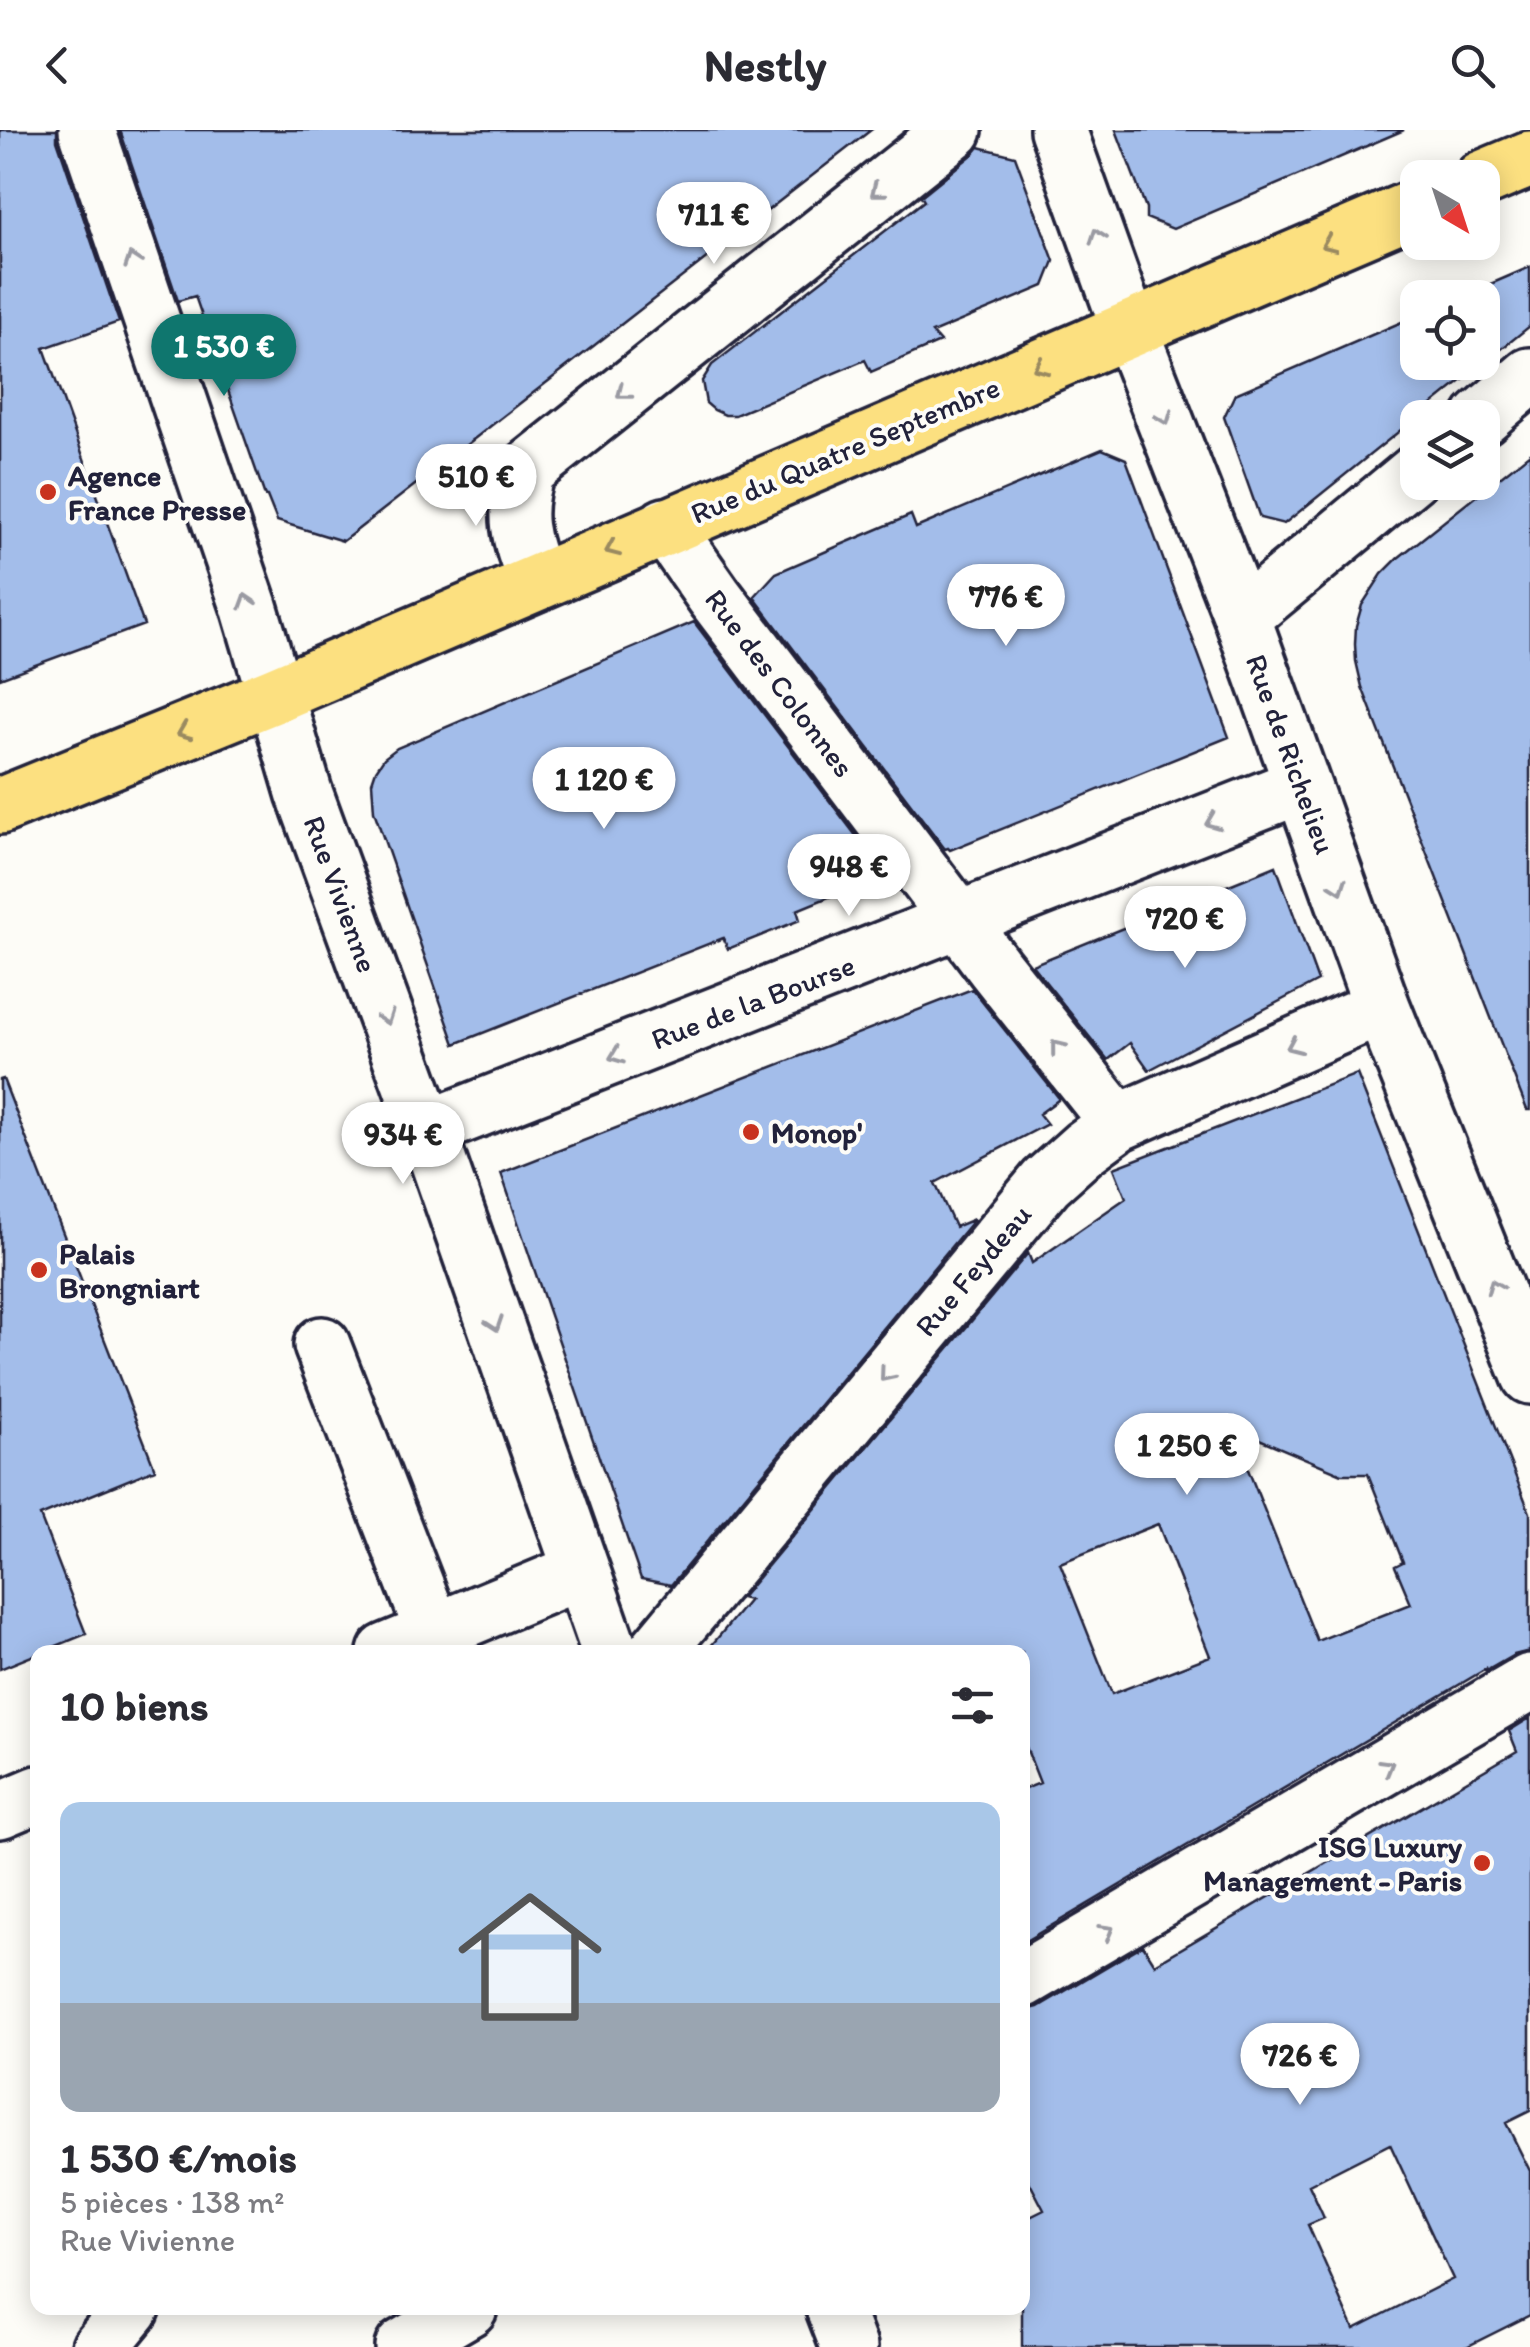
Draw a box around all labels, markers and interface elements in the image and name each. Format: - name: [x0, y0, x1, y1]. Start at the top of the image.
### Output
- icon: back: [30, 38, 85, 93]
- text: Nestly: [704, 38, 826, 92]
- icon: search: [1445, 38, 1500, 93]
- north arrow: [1400, 160, 1500, 260]
- map controls: [1400, 160, 1500, 500]
- one-way arrow: [871, 179, 889, 197]
- pin: 711 €: [644, 182, 784, 267]
- text: 711 €: [678, 195, 750, 233]
- one-way arrow: [1089, 228, 1109, 245]
- one-way arrow: [1320, 232, 1338, 252]
- one-way arrow: [123, 252, 143, 269]
- button: locate: [1400, 280, 1500, 380]
- pin: 1 530 €: [132, 314, 316, 399]
- text: 1 530 €: [173, 327, 275, 365]
- one-way arrow: [1032, 355, 1050, 375]
- street label: Rue du Quatre Septembre: [685, 368, 1005, 532]
- one-way arrow: [616, 381, 634, 399]
- button: layers: [1400, 400, 1500, 500]
- one-way arrow: [1154, 409, 1174, 426]
- pin: 510 €: [406, 444, 546, 529]
- place label: Agence France Presse: [67, 457, 246, 528]
- text: 510 €: [438, 457, 514, 495]
- marker: Agence France Presse: [37, 481, 59, 503]
- one-way arrow: [604, 537, 622, 557]
- pin: 776 €: [936, 564, 1076, 649]
- text: 776 €: [969, 577, 1043, 615]
- street label: Rue des Colonnes: [697, 582, 863, 784]
- one-way arrow: [238, 593, 259, 610]
- street label: Rue de Richelieu: [1238, 649, 1344, 859]
- one-way arrow: [176, 721, 193, 741]
- pin: 1 120 €: [512, 747, 696, 832]
- text: 1 120 €: [555, 760, 653, 798]
- street label: Rue Vivienne: [296, 810, 386, 978]
- one-way arrow: [1204, 811, 1221, 831]
- pin: 948 €: [779, 834, 919, 919]
- text: 948 €: [810, 847, 888, 885]
- one-way arrow: [1327, 878, 1348, 895]
- pin: 720 €: [1115, 886, 1255, 971]
- text: 720 €: [1146, 899, 1224, 937]
- street label: Rue de la Bourse: [646, 946, 860, 1058]
- one-way arrow: [374, 1009, 395, 1026]
- one-way arrow: [1285, 1034, 1303, 1054]
- one-way arrow: [1051, 1040, 1068, 1058]
- one-way arrow: [608, 1044, 626, 1064]
- pin: 934 €: [333, 1102, 473, 1187]
- place label: Monop': [771, 1114, 863, 1151]
- text: 934 €: [364, 1115, 442, 1153]
- marker: Monop': [740, 1121, 762, 1143]
- street label: Rue Feydeau: [907, 1196, 1039, 1344]
- place label: Palais Brongniart: [59, 1235, 200, 1306]
- marker: Palais Brongniart: [28, 1259, 50, 1281]
- one-way arrow: [1486, 1278, 1506, 1295]
- one-way arrow: [483, 1315, 504, 1332]
- one-way arrow: [880, 1363, 898, 1381]
- pin: 1 250 €: [1095, 1413, 1279, 1498]
- text: 1 250 €: [1137, 1426, 1237, 1464]
- icon: filters: [945, 1678, 1000, 1733]
- text: 10 biens: [60, 1680, 209, 1731]
- one-way arrow: [1376, 1759, 1394, 1778]
- place label: ISG Luxury Management - Paris: [1203, 1828, 1463, 1899]
- marker: ISG Luxury Management - Paris: [1471, 1852, 1493, 1874]
- icon: home: [440, 1867, 620, 2047]
- one-way arrow: [1096, 1923, 1114, 1943]
- pin: 726 €: [1230, 2023, 1370, 2108]
- text: 726 €: [1262, 2036, 1338, 2074]
- text: 1 530 €/mois: [60, 2132, 297, 2183]
- text: 5 pièces · 138 m²: [60, 2183, 285, 2221]
- text: Rue Vivienne: [60, 2221, 235, 2259]

